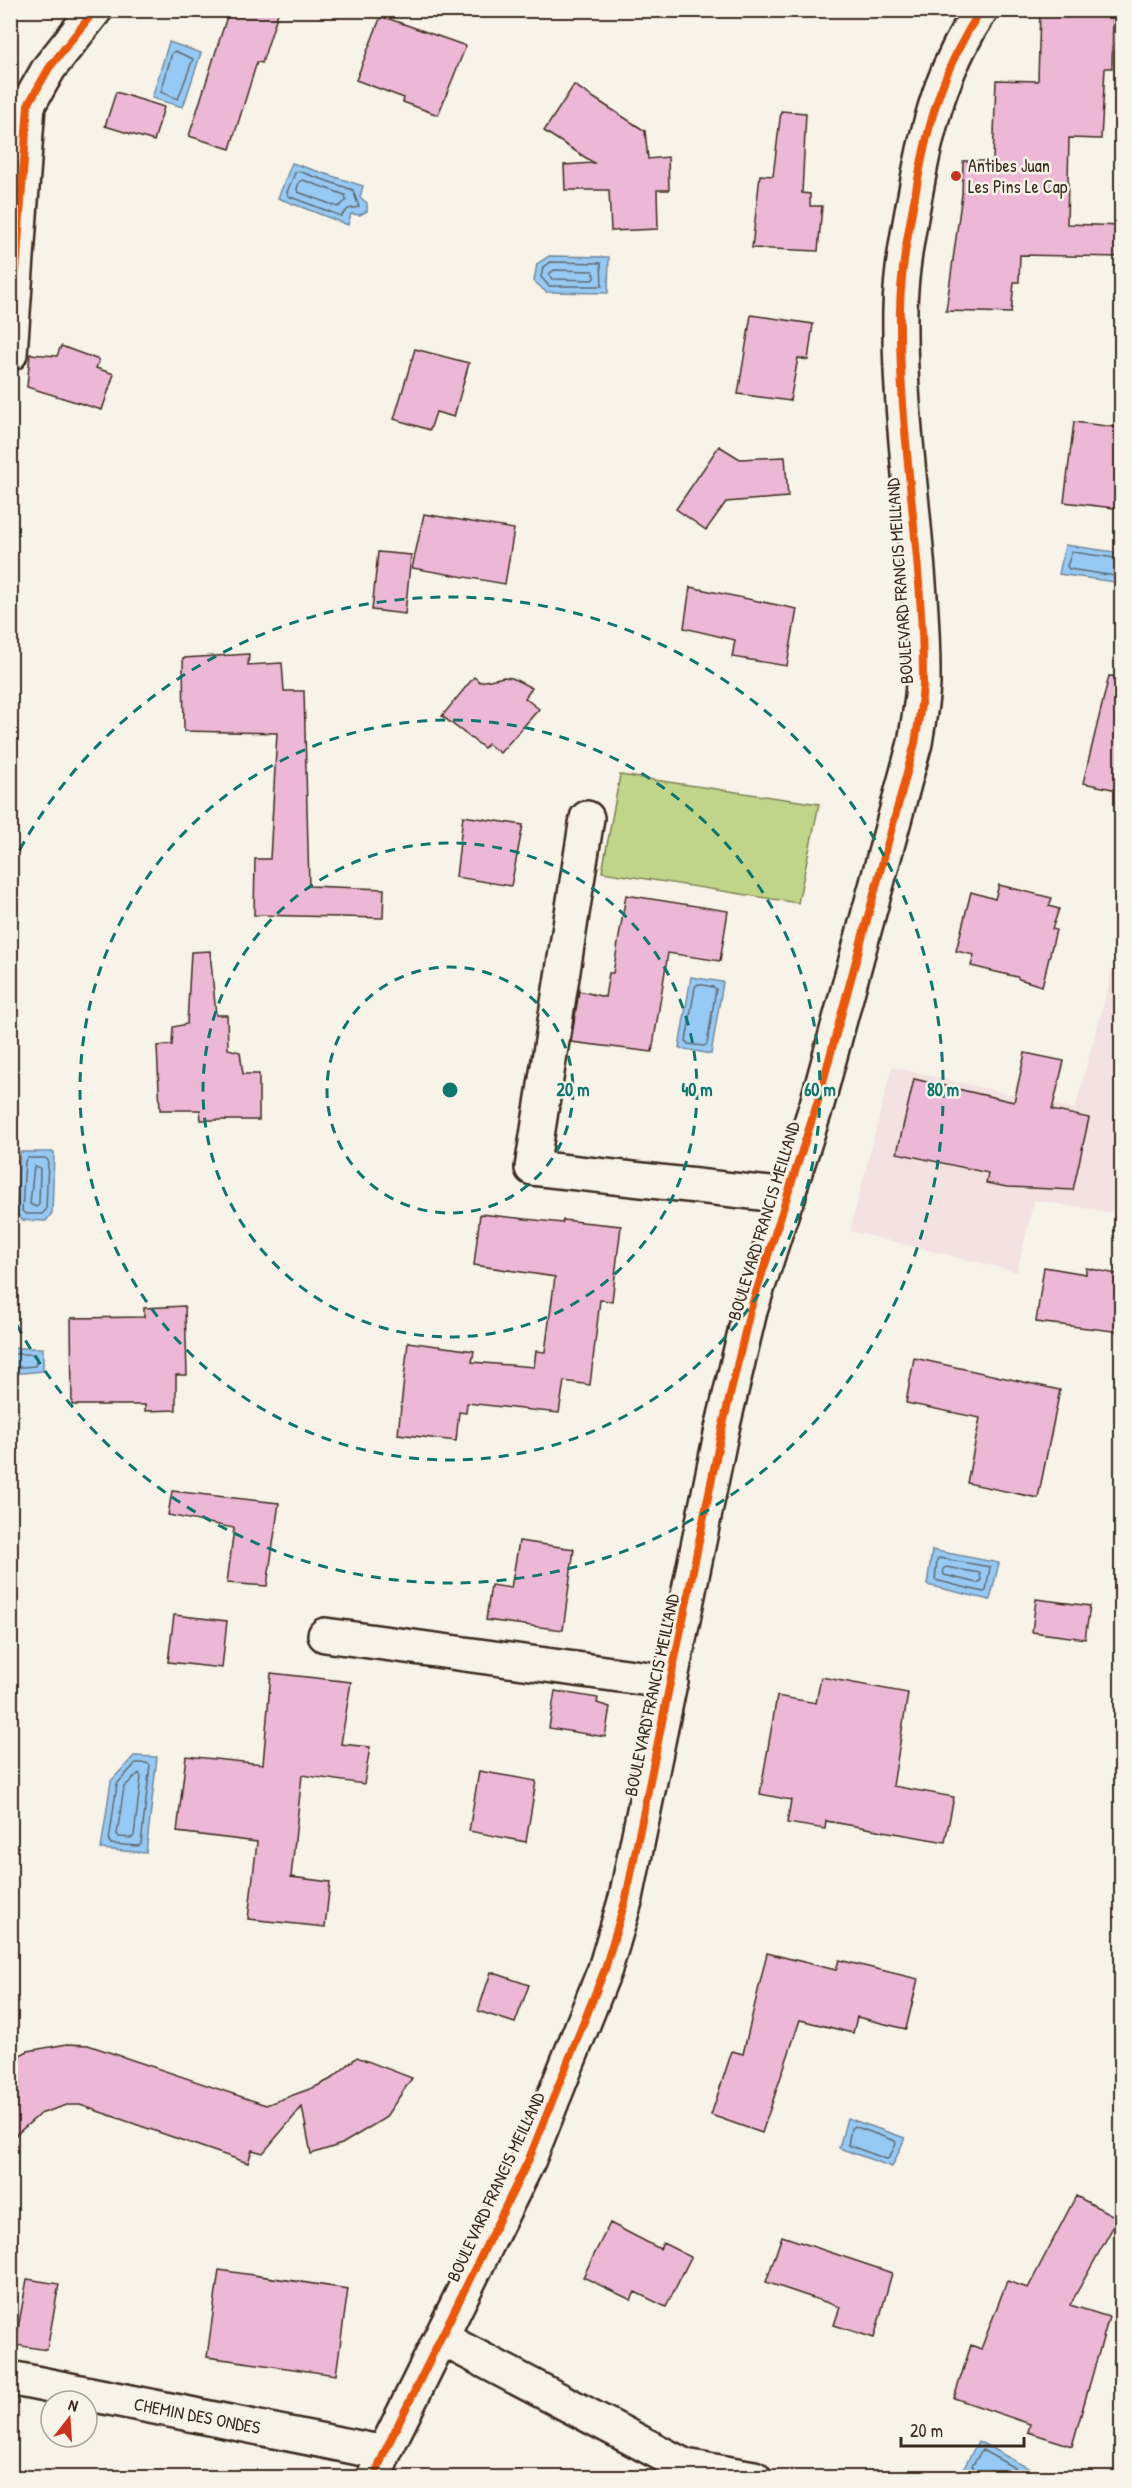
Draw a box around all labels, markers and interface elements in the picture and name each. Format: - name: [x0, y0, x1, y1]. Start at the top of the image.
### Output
- place label: Antibes Juan Les Pins Le Cap: [968, 153, 1068, 199]
- marker: Antibes Juan Les Pins Le Cap: [949, 169, 963, 183]
- street label: BOULEVARD FRANCIS MEILLAND: [880, 477, 919, 685]
- text: 20 m: [557, 1077, 589, 1102]
- text: 40 m: [681, 1077, 713, 1102]
- text: 60 m: [804, 1077, 836, 1102]
- text: 80 m: [927, 1077, 959, 1102]
- centre of rings: [440, 1080, 460, 1100]
- street label: BOULEVARD FRANCIS MEILLAND: [721, 1118, 806, 1323]
- street label: BOULEVARD FRANCIS MEILLAND: [618, 1591, 685, 1798]
- street label: BOULEVARD FRANCIS MEILLAND: [441, 2088, 551, 2286]
- north arrow: [39, 2389, 99, 2449]
- street label: CHEMIN DES ONDES: [132, 2391, 262, 2440]
- text: N: [66, 2393, 81, 2417]
- scale bar: [901, 2410, 1024, 2448]
- text: 20 m: [910, 2418, 943, 2443]

